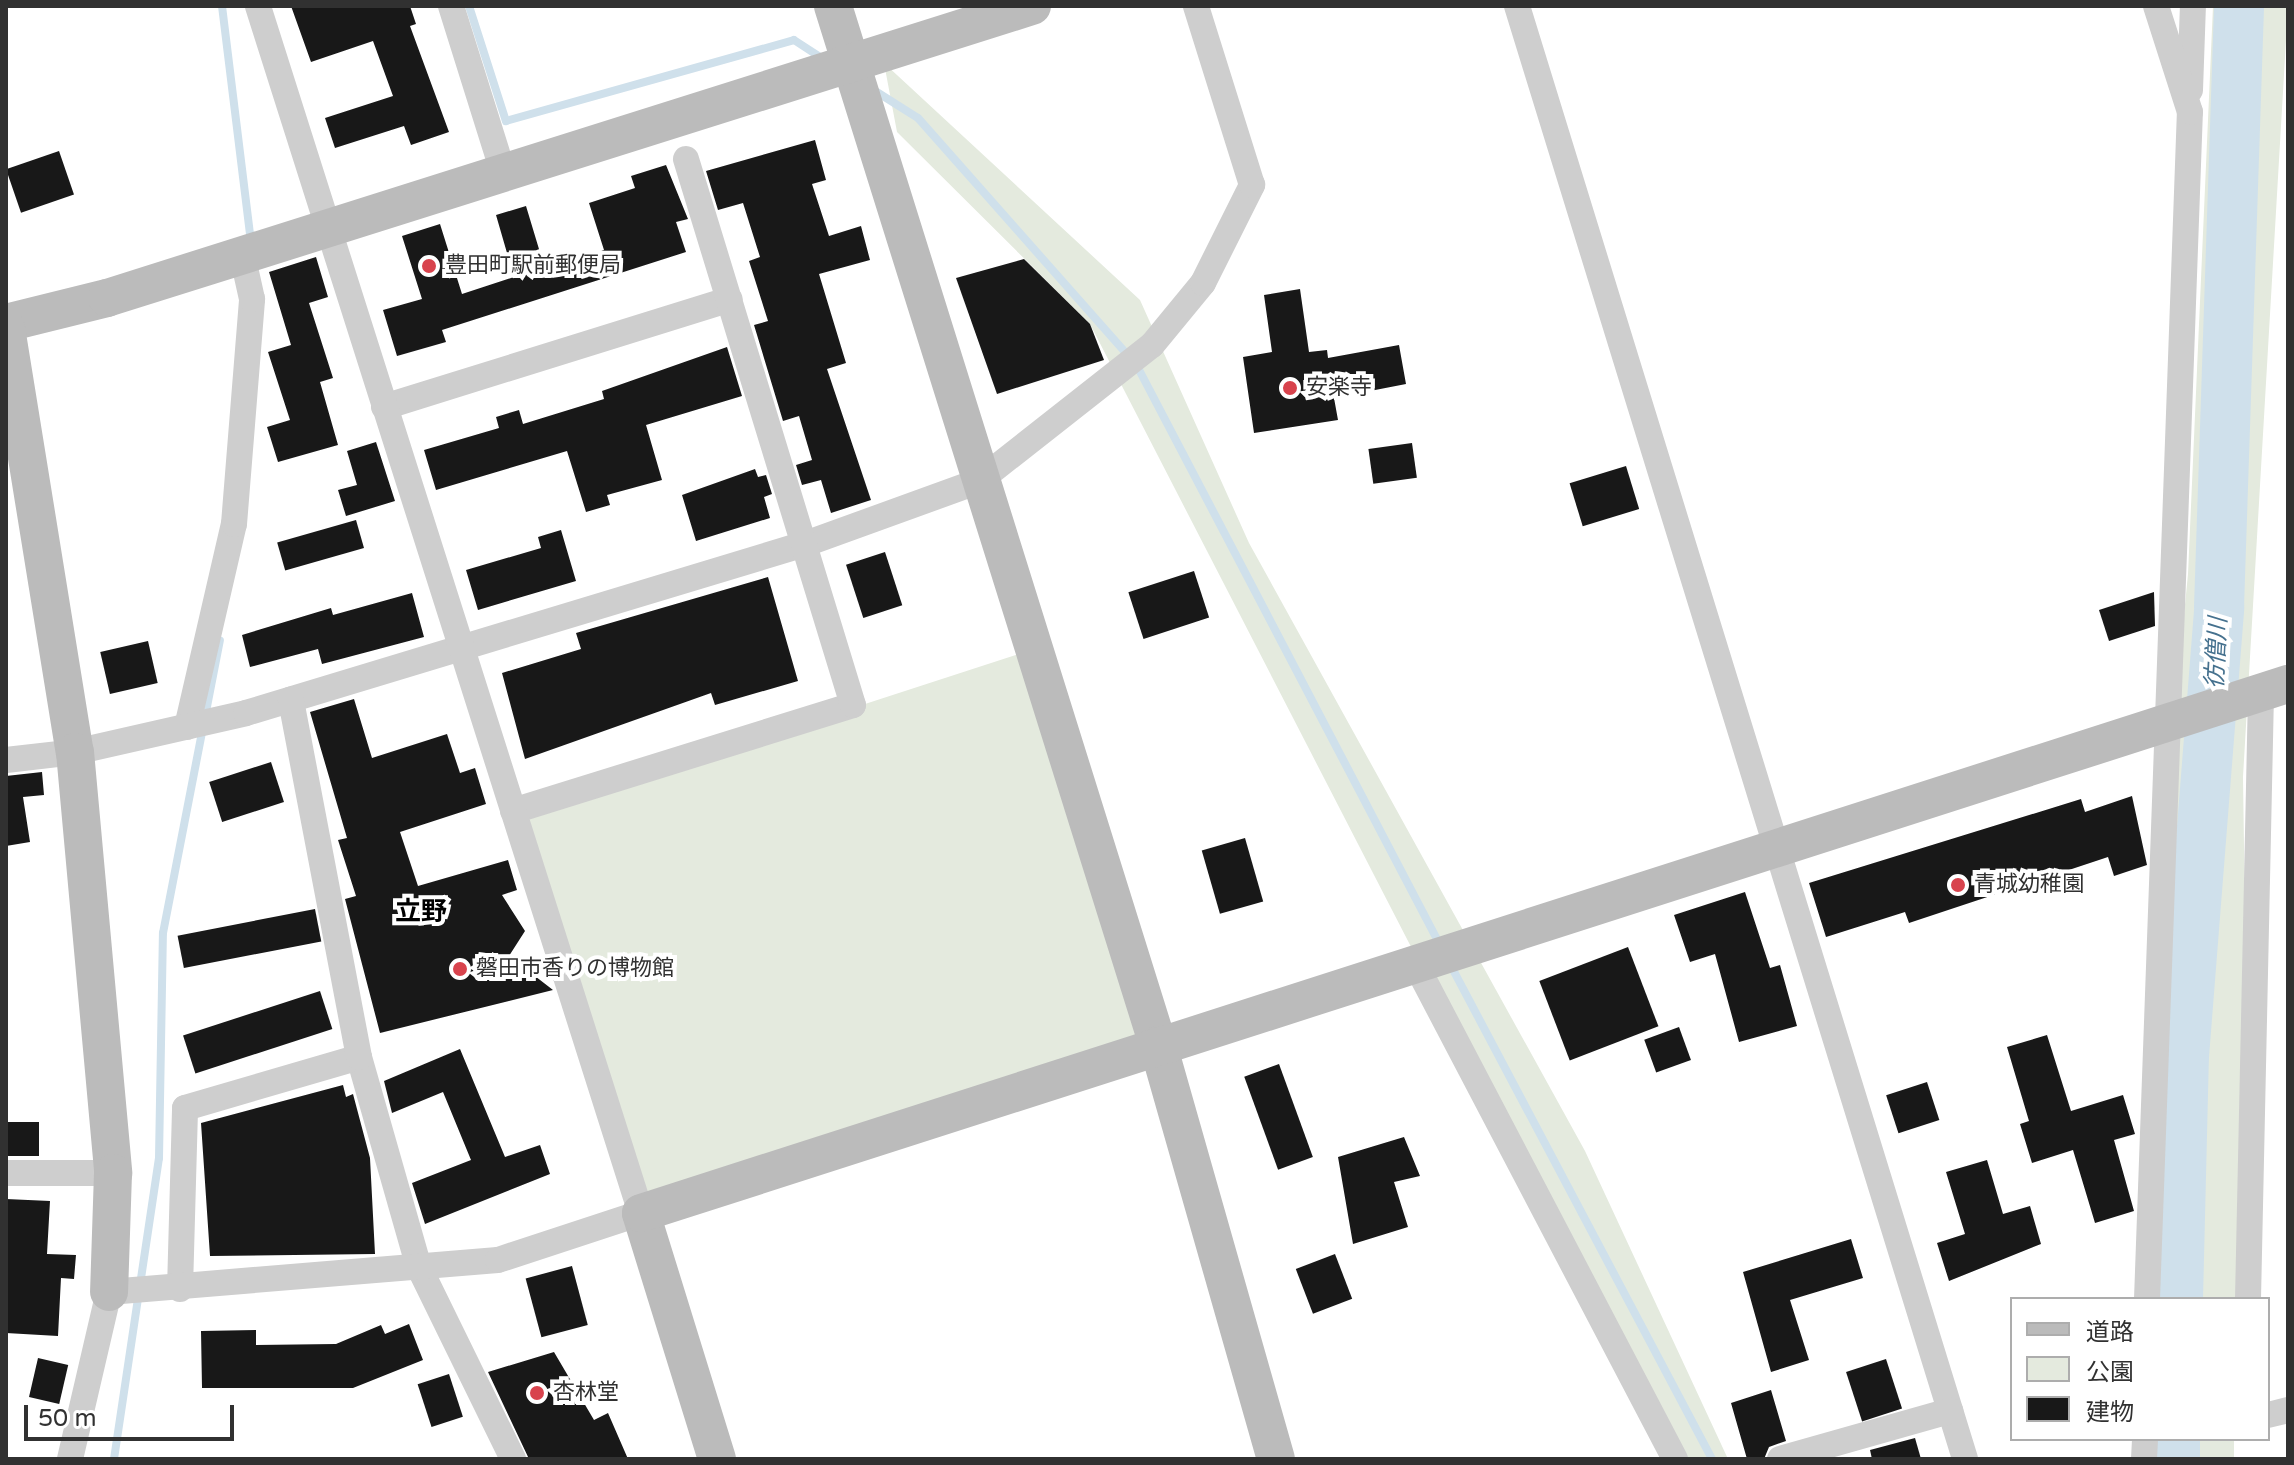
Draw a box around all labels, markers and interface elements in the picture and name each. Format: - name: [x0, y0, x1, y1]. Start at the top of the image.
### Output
- place label: 豊田町駅前郵便局: [445, 253, 621, 279]
- marker: 豊田町駅前郵便局: [420, 257, 438, 275]
- place label: 安楽寺: [1306, 375, 1372, 401]
- marker: 安楽寺: [1281, 379, 1299, 397]
- water label: 彷僧川: [2201, 616, 2233, 690]
- place label: 青城幼稚園: [1974, 872, 2084, 898]
- marker: 青城幼稚園: [1949, 876, 1967, 894]
- district label: 立野: [395, 896, 447, 928]
- place label: 磐田市香りの博物館: [476, 956, 674, 982]
- marker: 磐田市香りの博物館: [451, 960, 469, 978]
- legend: [2010, 1297, 2270, 1441]
- text: 道路: [2086, 1318, 2134, 1347]
- text: 公園: [2086, 1358, 2134, 1387]
- place label: 杏林堂: [553, 1380, 619, 1406]
- marker: 杏林堂: [528, 1384, 546, 1402]
- scale bar: [28, 1389, 238, 1439]
- text: 建物: [2086, 1398, 2134, 1427]
- text: 50 m: [38, 1404, 96, 1433]

